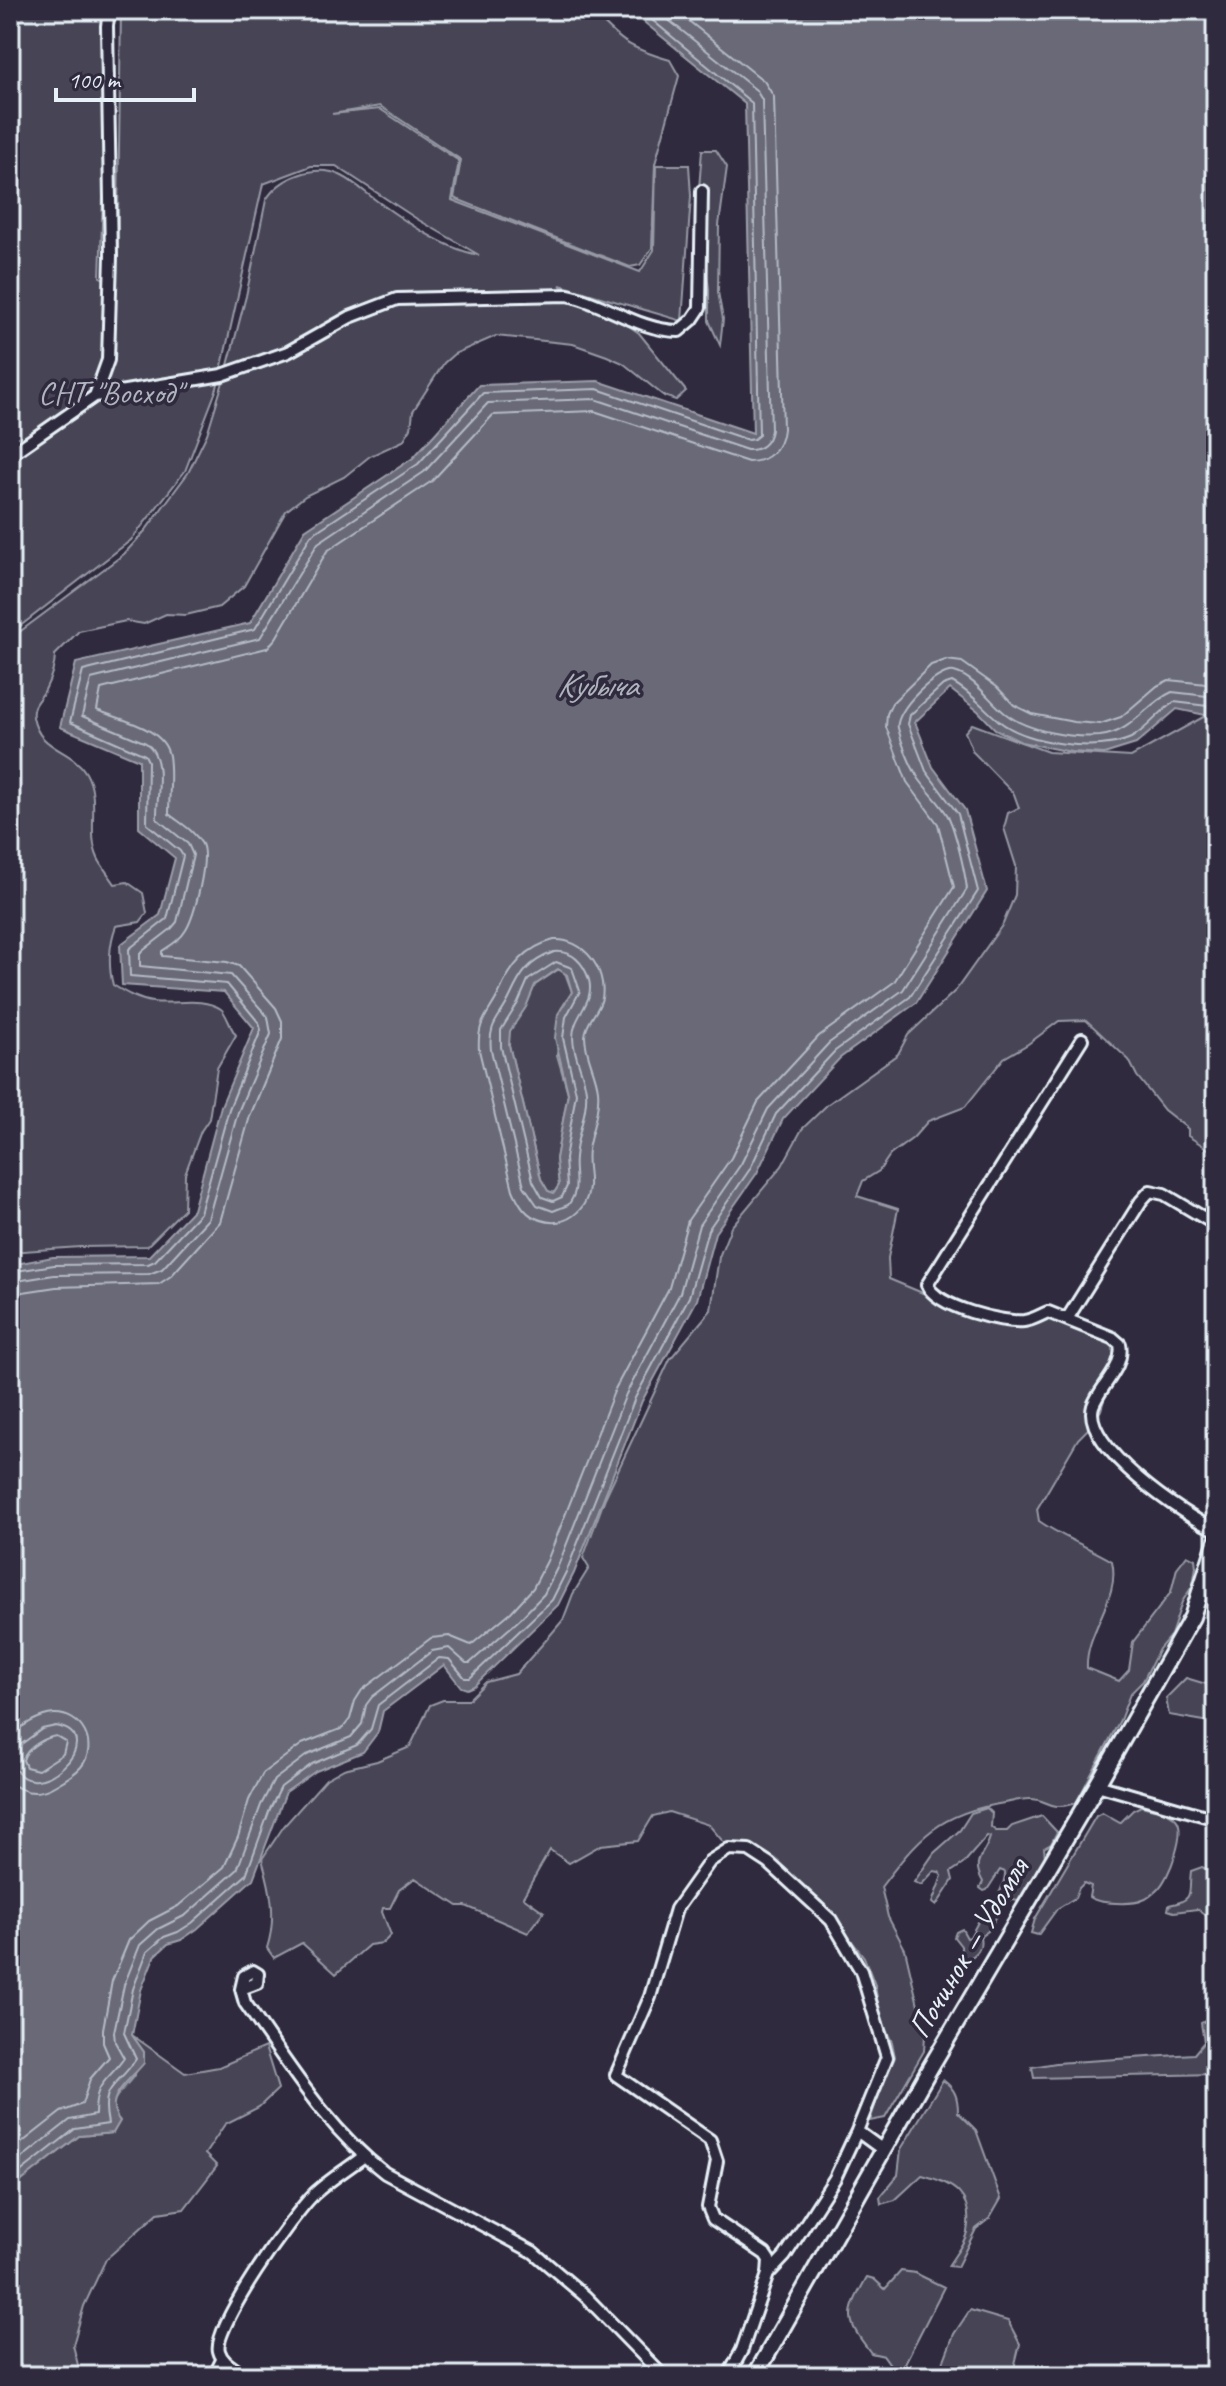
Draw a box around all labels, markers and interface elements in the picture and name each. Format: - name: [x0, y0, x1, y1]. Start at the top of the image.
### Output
- scale bar: [56, 52, 194, 102]
- text: 100 m: [68, 65, 122, 95]
- park label: СНТ "Восход": [38, 372, 188, 413]
- water label: Кубыча: [557, 663, 641, 706]
- street label: Починок — Удомля: [898, 1849, 1039, 2045]

